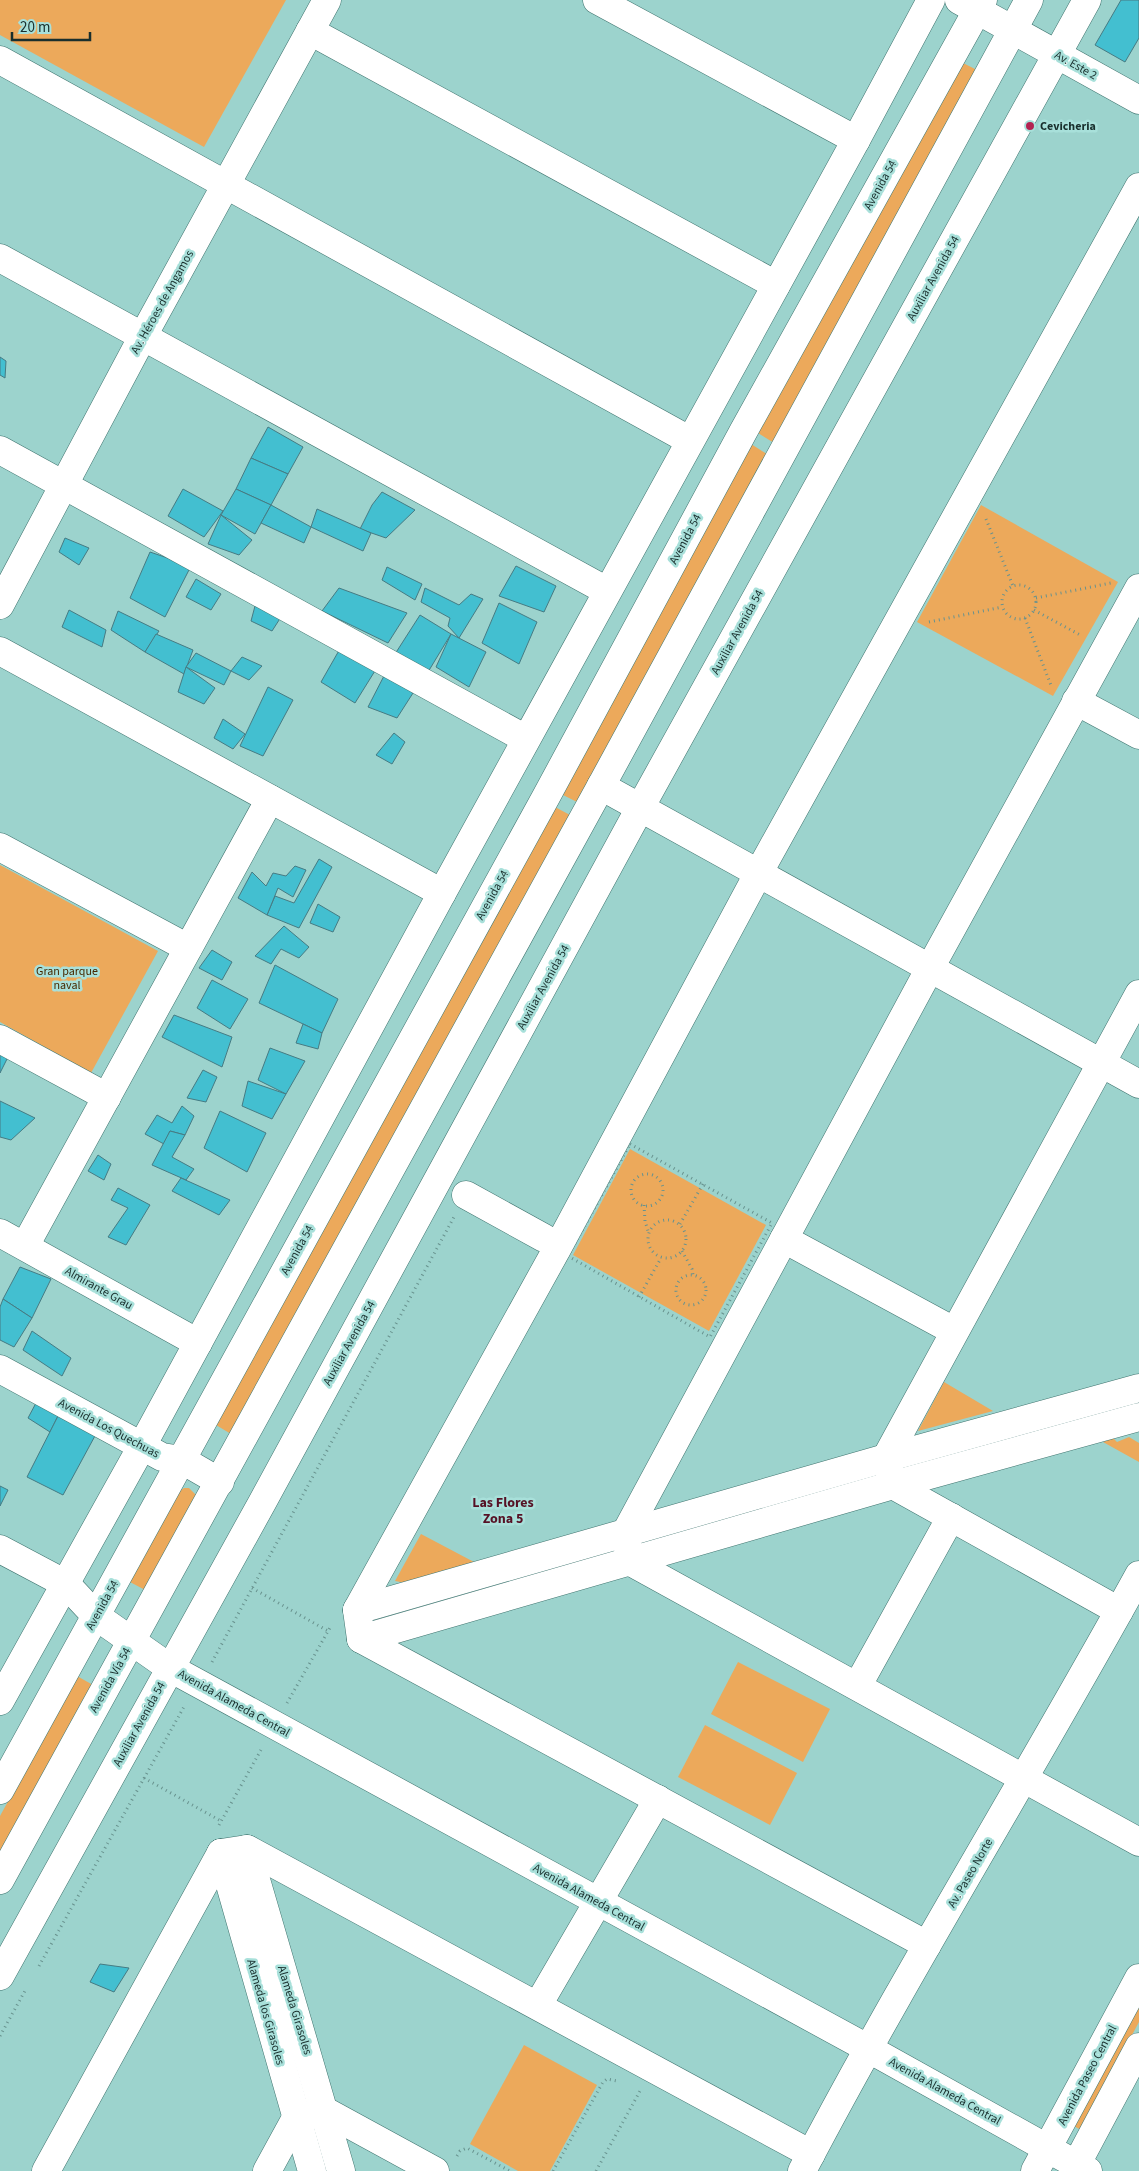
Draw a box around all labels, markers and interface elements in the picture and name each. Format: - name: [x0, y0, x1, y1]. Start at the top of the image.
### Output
- scale bar: [12, 10, 90, 42]
- text: 20 m: [20, 17, 50, 38]
- street label: Av. Este 2: [1051, 47, 1100, 84]
- place label: Cevicheria: [1040, 118, 1096, 135]
- marker: Cevicheria: [1024, 120, 1036, 132]
- street label: Avenida 54: [860, 157, 901, 213]
- street label: Auxiliar Avenida 54: [903, 233, 964, 324]
- street label: Av. Héroes de Angamos: [127, 247, 198, 357]
- street label: Avenida 54: [665, 511, 706, 567]
- street label: Auxiliar Avenida 54: [707, 587, 768, 678]
- street label: Avenida 54: [472, 867, 513, 923]
- street label: Auxiliar Avenida 54: [513, 942, 574, 1033]
- park label: Gran parque naval: [36, 963, 98, 994]
- street label: Avenida 54: [277, 1222, 318, 1278]
- street label: Almirante Grau: [62, 1263, 136, 1314]
- street label: Auxiliar Avenida 54: [319, 1298, 380, 1389]
- street label: Avenida Los Quechuas: [55, 1395, 162, 1462]
- district label: Las Flores Zona 5: [472, 1493, 534, 1529]
- street label: Avenida 54: [82, 1577, 123, 1633]
- street label: Avenida Vía 54: [85, 1645, 135, 1716]
- street label: Avenida Alameda Central: [175, 1666, 293, 1741]
- street label: Auxiliar Avenida 54: [109, 1679, 170, 1770]
- street label: Av. Paseo Norte: [944, 1835, 997, 1911]
- street label: Avenida Alameda Central: [530, 1860, 648, 1935]
- street label: Alameda los Girasoles: [242, 1957, 289, 2067]
- street label: Alameda Girasoles: [273, 1963, 316, 2057]
- street label: Avenida Paseo Central: [1054, 2022, 1121, 2128]
- street label: Avenida Alameda Central: [886, 2054, 1004, 2129]

